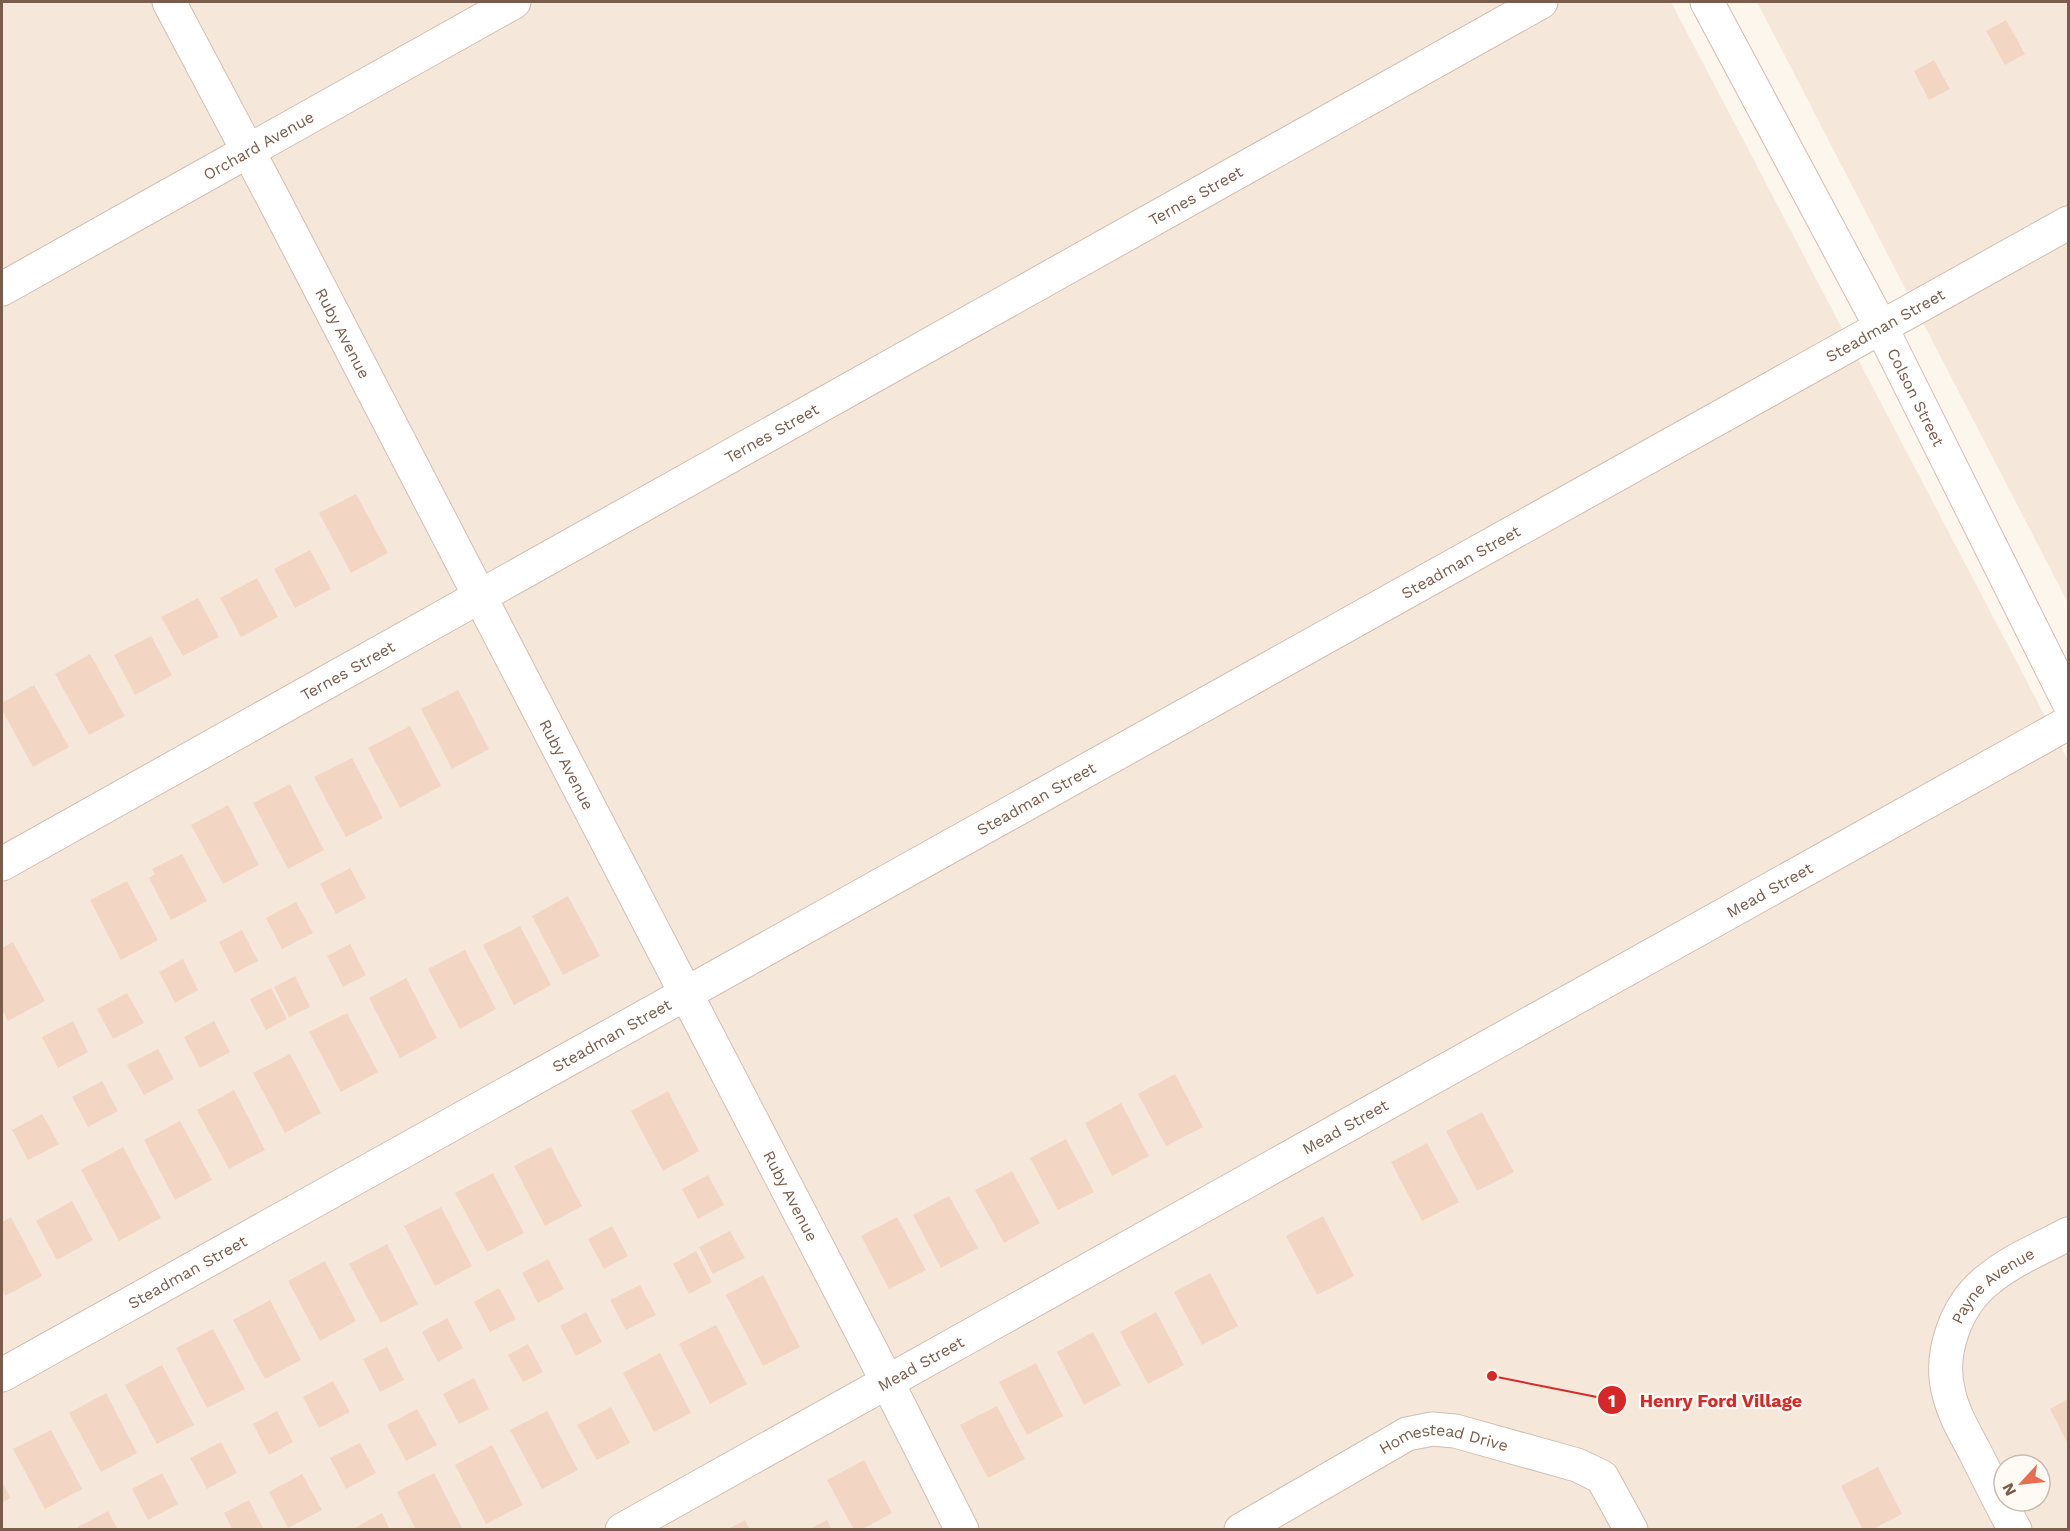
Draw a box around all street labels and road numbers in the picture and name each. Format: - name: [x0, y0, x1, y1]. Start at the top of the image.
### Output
- street label: Orchard Avenue: [200, 107, 317, 184]
- street label: Ternes Street: [1145, 162, 1246, 230]
- street label: Ruby Avenue: [311, 285, 374, 382]
- street label: Steadman Street: [1822, 285, 1948, 366]
- street label: Colson Street: [1883, 345, 1948, 450]
- street label: Ternes Street: [721, 399, 822, 467]
- street label: Steadman Street: [1398, 521, 1524, 603]
- street label: Ternes Street: [297, 637, 398, 705]
- street label: Ruby Avenue: [535, 716, 598, 813]
- street label: Steadman Street: [974, 758, 1099, 840]
- street label: Mead Street: [1723, 858, 1816, 922]
- street label: Steadman Street: [549, 995, 675, 1076]
- street label: Mead Street: [1299, 1095, 1392, 1159]
- street label: Ruby Avenue: [759, 1147, 822, 1244]
- street label: Steadman Street: [125, 1231, 250, 1313]
- street label: Payne Avenue: [1948, 1244, 2038, 1327]
- street label: Mead Street: [875, 1332, 967, 1395]
- street label: Homestead Drive: [1376, 1420, 1510, 1458]

